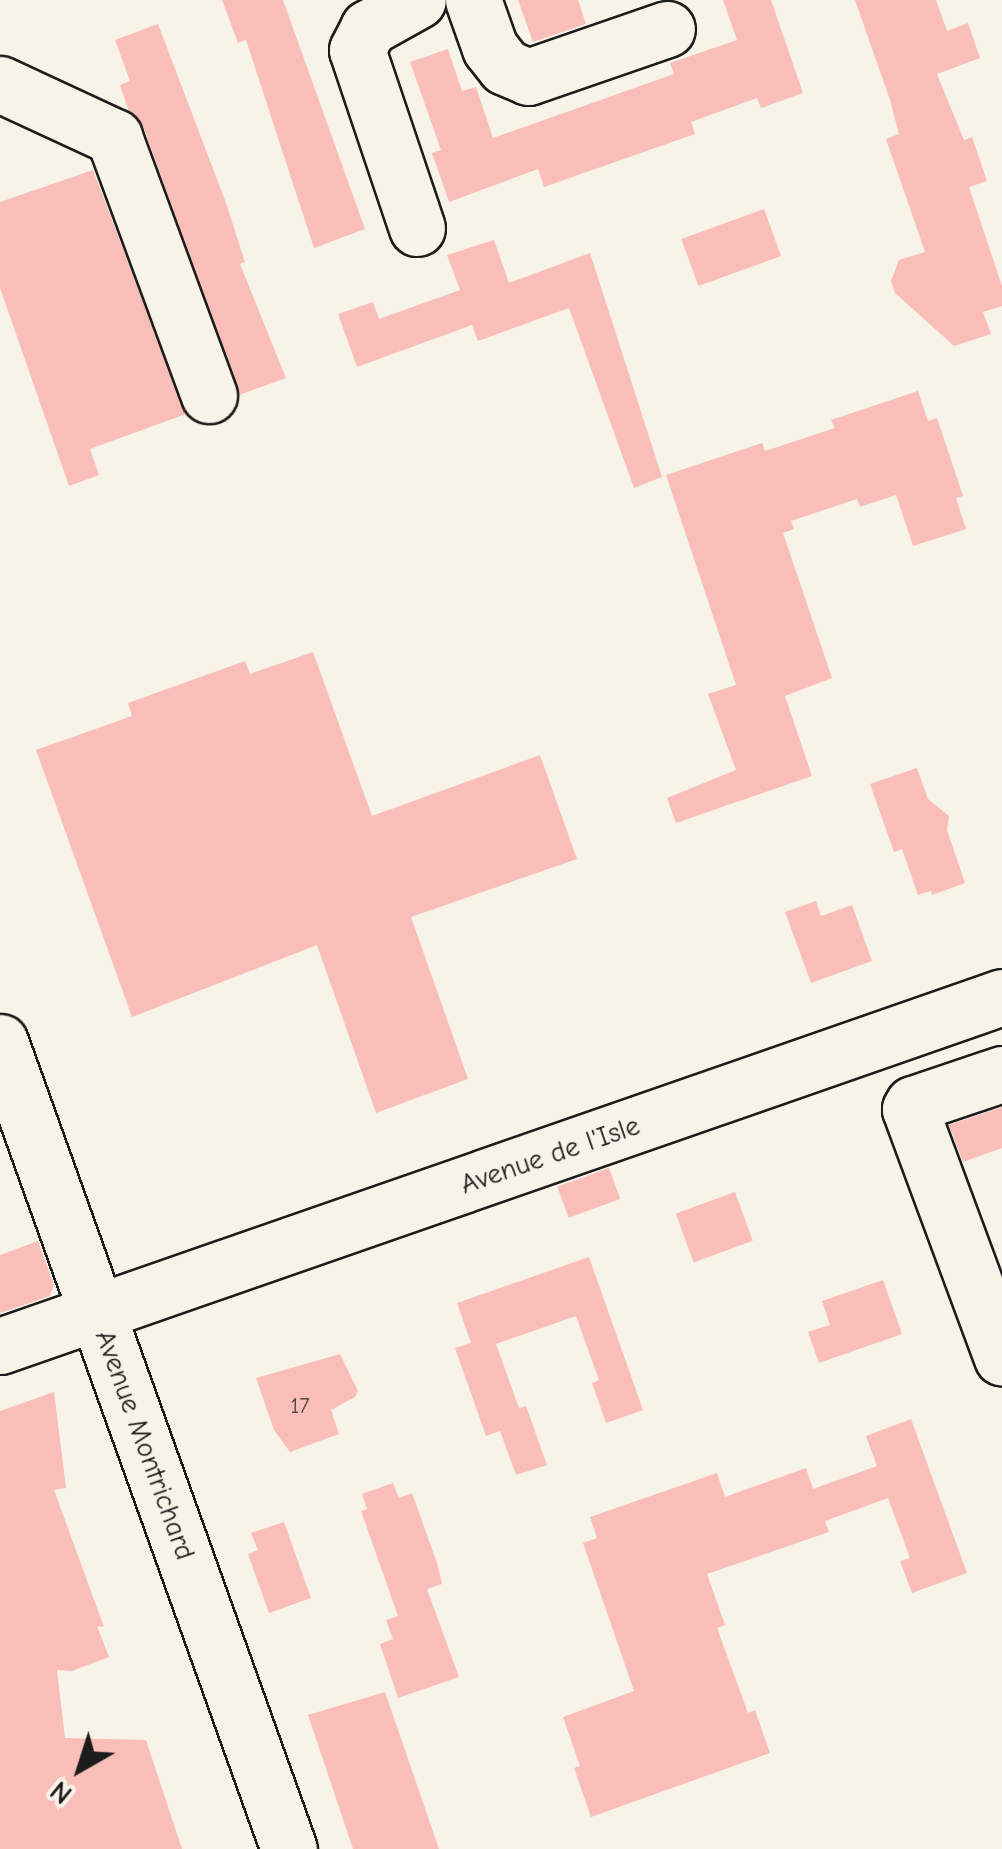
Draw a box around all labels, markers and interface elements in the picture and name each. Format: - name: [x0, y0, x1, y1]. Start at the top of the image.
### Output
- street label: Avenue de l'Isle: [456, 1109, 644, 1201]
- street label: Avenue Montrichard: [88, 1326, 202, 1564]
- house number: 17: [290, 1394, 310, 1420]
- north arrow: [30, 1719, 130, 1819]
- text: N: [44, 1774, 78, 1811]

